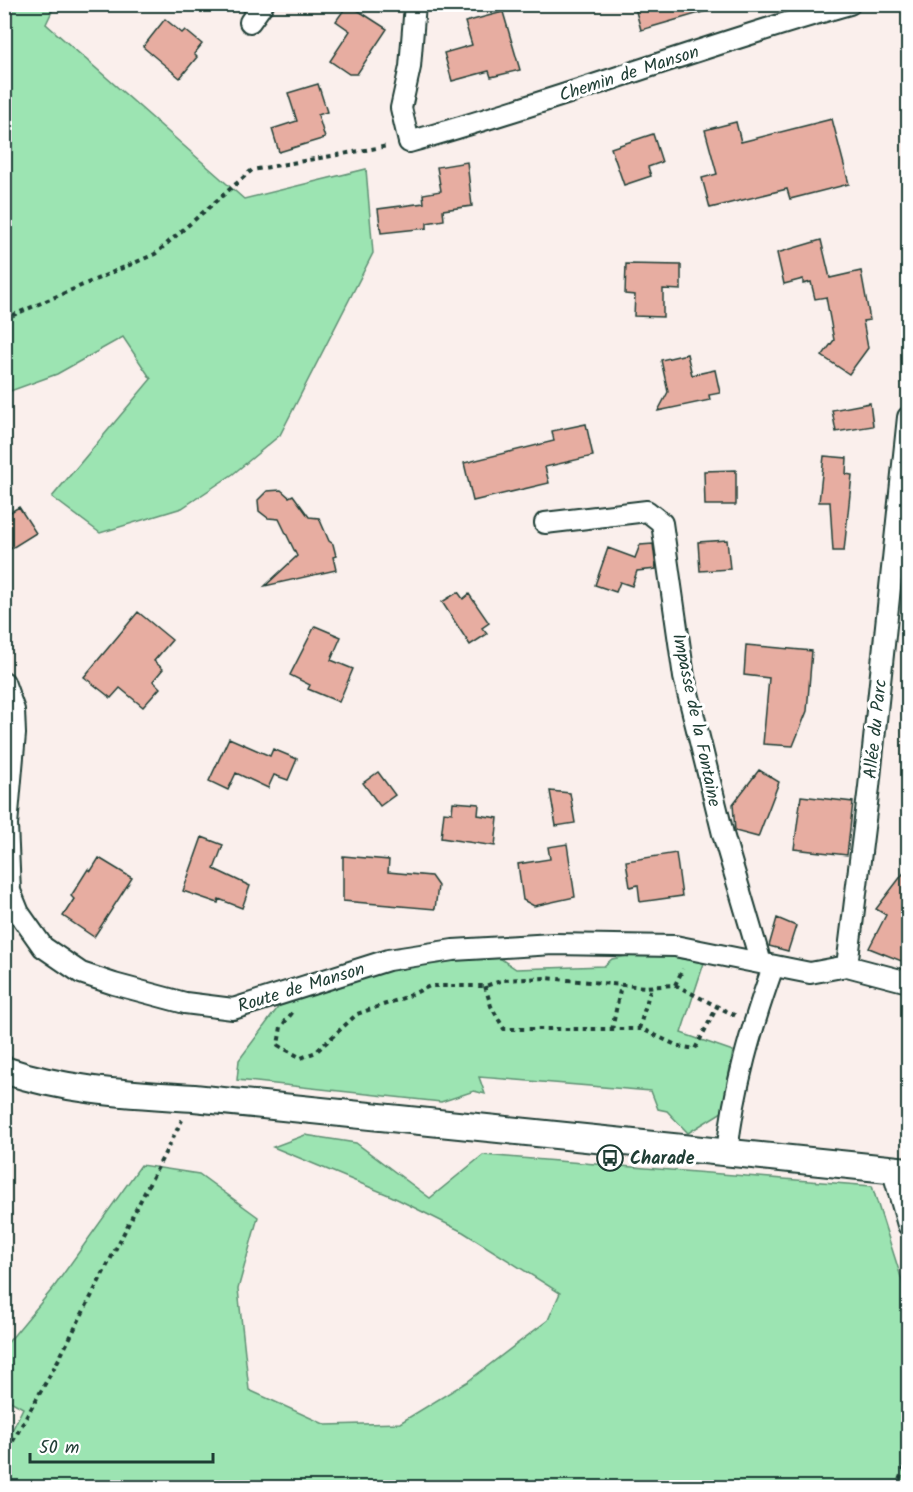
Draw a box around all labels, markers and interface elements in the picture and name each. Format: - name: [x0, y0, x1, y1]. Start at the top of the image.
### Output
- street label: Chemin de Manson: [556, 38, 703, 111]
- street label: Impasse de la Fontaine: [663, 631, 728, 810]
- street label: Allée du Parc: [857, 678, 896, 780]
- street label: Route de Manson: [234, 955, 369, 1022]
- bus stop icon: Charade: [595, 1143, 625, 1173]
- place label: Charade: [630, 1145, 695, 1174]
- scale bar: [30, 1426, 213, 1464]
- text: 50 m: [39, 1434, 79, 1463]

